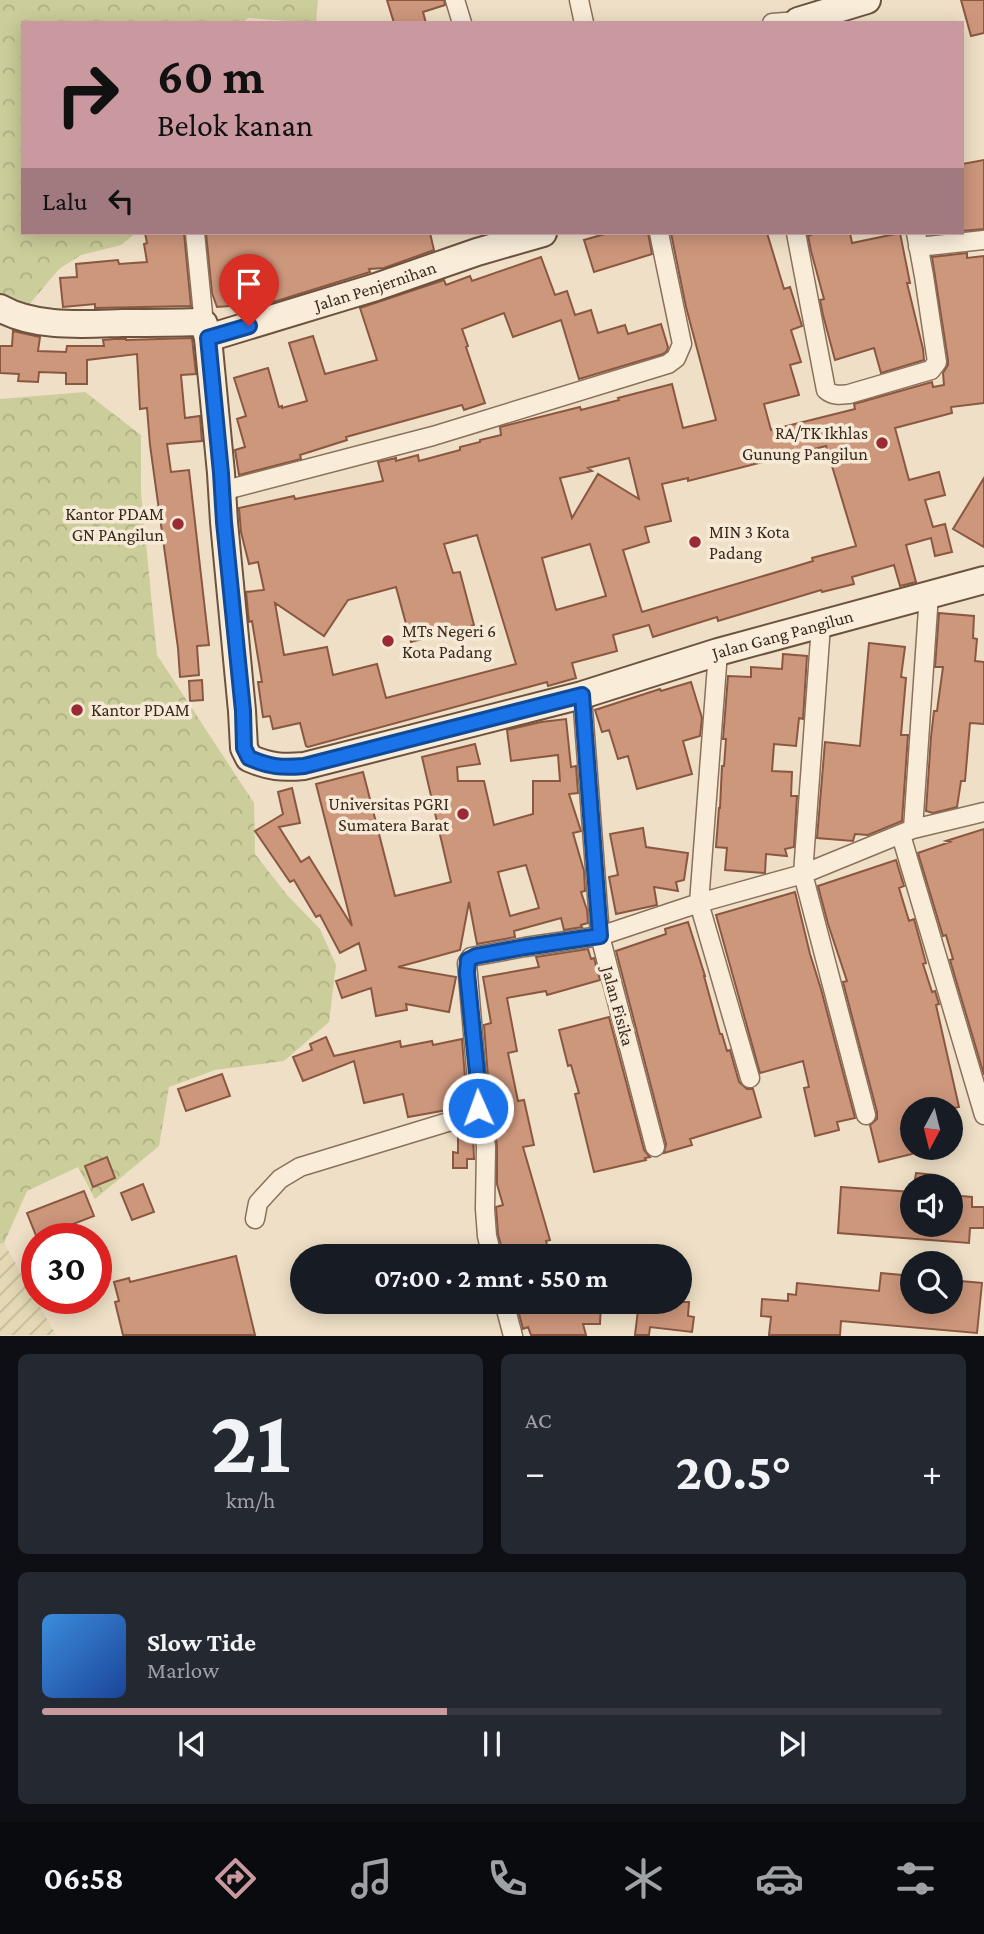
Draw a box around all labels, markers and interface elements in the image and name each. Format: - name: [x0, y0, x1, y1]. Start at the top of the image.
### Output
- icon: right: [42, 49, 133, 140]
- text: 60 m: [157, 49, 264, 104]
- text: Belok kanan: [157, 107, 313, 143]
- icon: left: [102, 182, 140, 220]
- text: Lalu: [42, 187, 88, 216]
- pin: [219, 254, 279, 326]
- street label: Jalan Penjernihan: [310, 257, 439, 316]
- icon: arrive: [230, 265, 268, 303]
- place label: RA/TK Ikhlas Gunung Pangilun: [742, 423, 868, 464]
- marker: RA/TK Ikhlas Gunung Pangilun: [874, 435, 890, 451]
- place label: Kantor PDAM GN PAngilun: [65, 504, 164, 545]
- marker: Kantor PDAM GN PAngilun: [170, 516, 186, 532]
- place label: MIN 3 Kota Padang: [709, 522, 790, 563]
- marker: MIN 3 Kota Padang: [687, 534, 703, 550]
- street label: Jalan Gang Pangilun: [708, 606, 856, 664]
- place label: MTs Negeri 6 Kota Padang: [402, 621, 496, 662]
- marker: MTs Negeri 6 Kota Padang: [380, 633, 396, 649]
- place label: Kantor PDAM: [91, 700, 190, 720]
- marker: Kantor PDAM: [69, 702, 85, 718]
- place label: Universitas PGRI Sumatera Barat: [328, 794, 450, 835]
- marker: Universitas PGRI Sumatera Barat: [455, 806, 471, 822]
- street label: Jalan Fisika: [597, 962, 638, 1048]
- position arrow: [441, 1071, 515, 1145]
- north arrow: [900, 1097, 962, 1160]
- map controls: [900, 1097, 963, 1314]
- button: sound: [900, 1174, 963, 1237]
- speed limit sign: 30: [21, 1223, 112, 1314]
- button: search: [900, 1251, 963, 1314]
- text: 07:00 · 2 mnt · 550 m: [374, 1264, 608, 1293]
- text: 21: [210, 1390, 291, 1492]
- text: AC: [525, 1407, 552, 1433]
- text: 20.5°: [676, 1442, 791, 1500]
- text: −: [525, 1451, 545, 1493]
- text: +: [922, 1451, 942, 1493]
- text: km/h: [226, 1487, 275, 1513]
- text: Slow Tide: [147, 1628, 256, 1657]
- text: Marlow: [147, 1657, 219, 1683]
- icon: previous: [173, 1725, 211, 1763]
- icon: pause: [473, 1725, 511, 1763]
- icon: next: [773, 1725, 811, 1763]
- icon: directions: [211, 1854, 260, 1903]
- icon: music: [347, 1854, 396, 1903]
- icon: phone: [483, 1854, 532, 1903]
- icon: climate: [619, 1854, 668, 1903]
- icon: car: [755, 1854, 804, 1903]
- icon: filters: [891, 1854, 940, 1903]
- text: 06:58: [44, 1860, 124, 1896]

